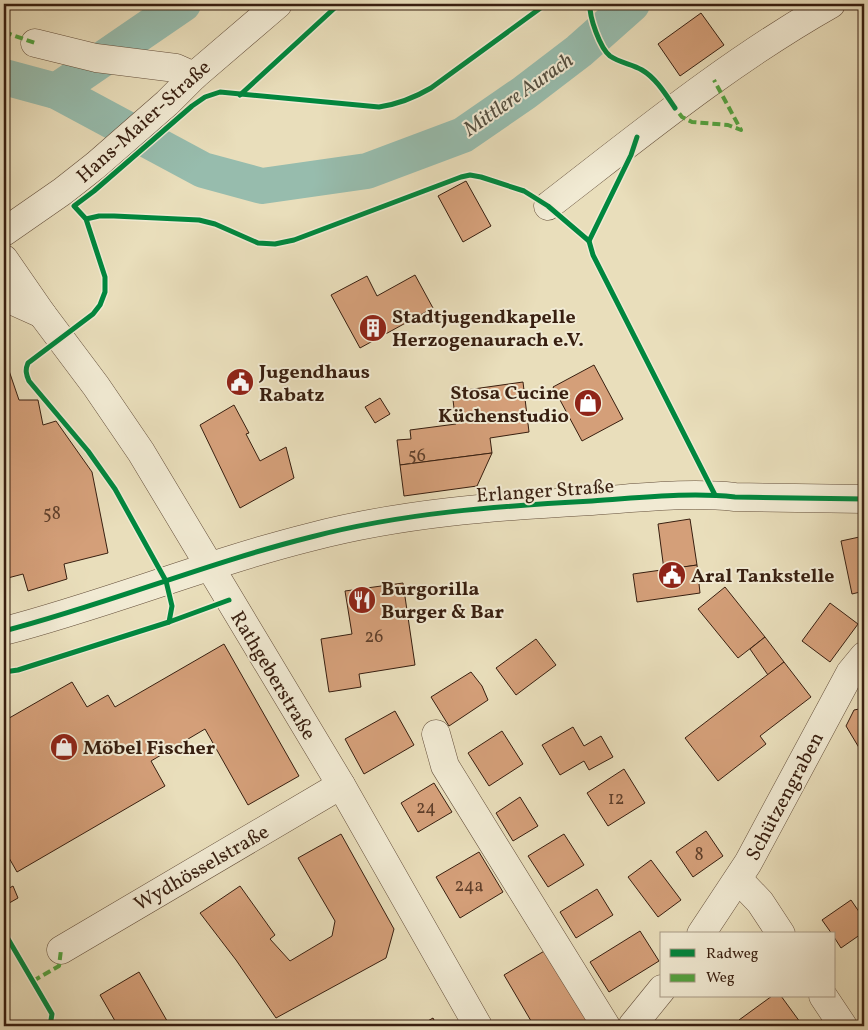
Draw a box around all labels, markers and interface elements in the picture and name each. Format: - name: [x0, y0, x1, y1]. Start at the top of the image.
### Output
- water label: Mittlere Aurach: [457, 47, 580, 144]
- street label: Hans-Maier-Straße: [71, 54, 218, 190]
- place label: Stadtjugendkapelle Herzogenaurach e.V.: [392, 304, 584, 355]
- building icon: Stadtjugendkapelle Herzogenaurach e.V.: [358, 313, 388, 343]
- place label: Jugendhaus Rabatz: [258, 359, 370, 410]
- public building icon: Jugendhaus Rabatz: [225, 367, 255, 397]
- place label: Stosa Cucine Küchenstudio: [438, 380, 569, 431]
- shop icon: Stosa Cucine Küchenstudio: [573, 388, 603, 418]
- house number: 56: [408, 444, 426, 469]
- street label: Erlanger Straße: [475, 473, 615, 511]
- house number: 58: [43, 502, 61, 527]
- public building icon: Aral Tankstelle: [657, 560, 687, 590]
- place label: Aral Tankstelle: [691, 563, 834, 591]
- place label: Burgorilla Burger & Bar: [381, 576, 505, 627]
- restaurant icon: Burgorilla Burger & Bar: [347, 585, 377, 615]
- street label: Rathgeberstraße: [223, 606, 322, 746]
- house number: 26: [365, 625, 383, 650]
- street label: Schützengraben: [740, 728, 832, 866]
- shop icon: Möbel Fischer: [49, 732, 79, 762]
- place label: Möbel Fischer: [83, 735, 216, 763]
- house number: 12: [608, 787, 624, 812]
- house number: 24: [416, 796, 436, 821]
- street label: Wydhösselstraße: [129, 819, 275, 919]
- house number: 8: [694, 843, 704, 868]
- house number: 24a: [455, 874, 483, 899]
- legend: [660, 932, 836, 998]
- text: Radweg: [706, 944, 759, 965]
- text: Weg: [706, 968, 735, 989]

